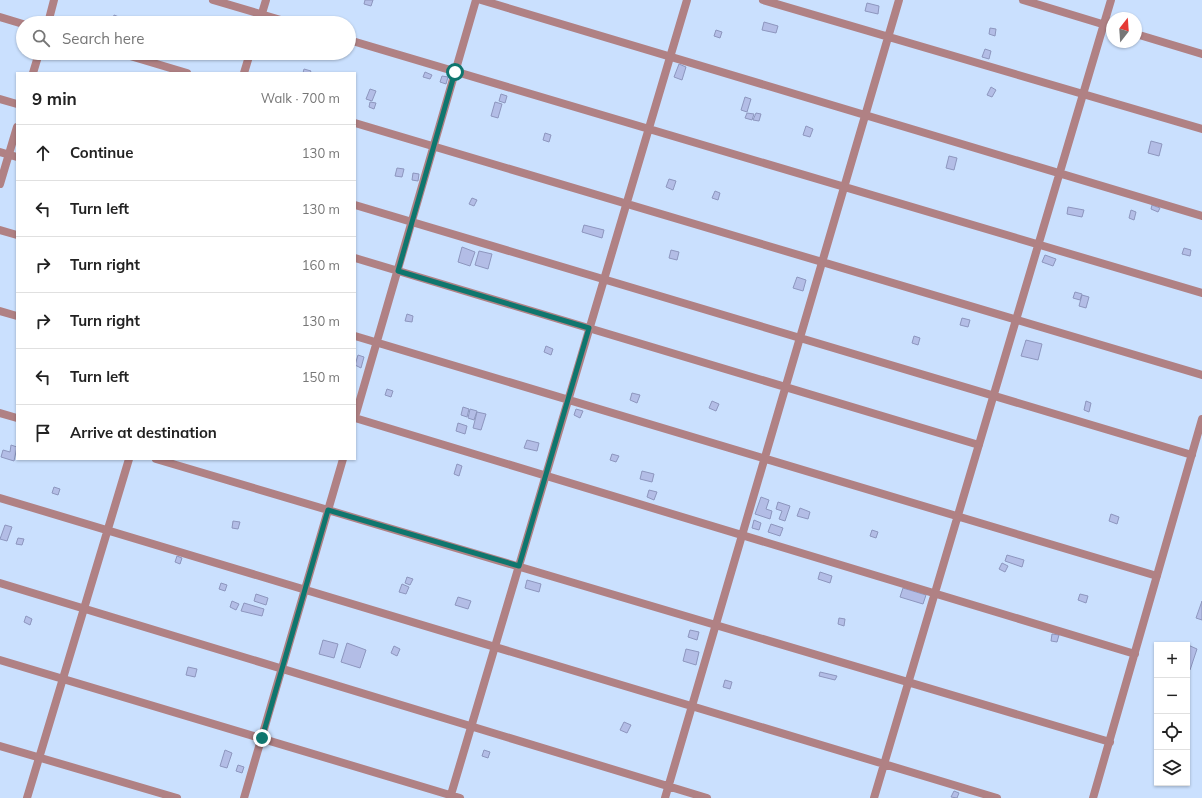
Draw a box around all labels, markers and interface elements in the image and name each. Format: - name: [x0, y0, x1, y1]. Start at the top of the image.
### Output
- north arrow: [1106, 12, 1142, 48]
- search box: [16, 16, 356, 60]
- icon: search: [30, 27, 52, 49]
- text: Search here: [62, 29, 144, 48]
- route start: [446, 63, 464, 81]
- text: 9 min: [32, 88, 77, 109]
- text: Walk · 700 m: [261, 90, 340, 106]
- icon: ahead: [32, 142, 54, 164]
- text: Continue: [70, 143, 133, 162]
- text: 130 m: [302, 145, 340, 161]
- icon: left: [32, 198, 54, 220]
- text: Turn left: [70, 199, 129, 218]
- text: 130 m: [302, 201, 340, 217]
- icon: right: [32, 254, 54, 276]
- text: Turn right: [70, 255, 140, 274]
- text: 160 m: [302, 257, 340, 273]
- icon: right: [32, 310, 54, 332]
- text: Turn right: [70, 311, 140, 330]
- text: 130 m: [302, 313, 340, 329]
- icon: left: [32, 366, 54, 388]
- text: Turn left: [70, 367, 129, 386]
- text: 150 m: [302, 369, 340, 385]
- icon: arrive: [32, 422, 54, 444]
- text: Arrive at destination: [70, 423, 217, 442]
- map controls: [1154, 642, 1190, 786]
- button: +: [1154, 642, 1190, 678]
- button: −: [1154, 678, 1190, 714]
- button: locate: [1154, 714, 1190, 750]
- route end: [253, 729, 271, 747]
- button: layers: [1154, 750, 1190, 786]

